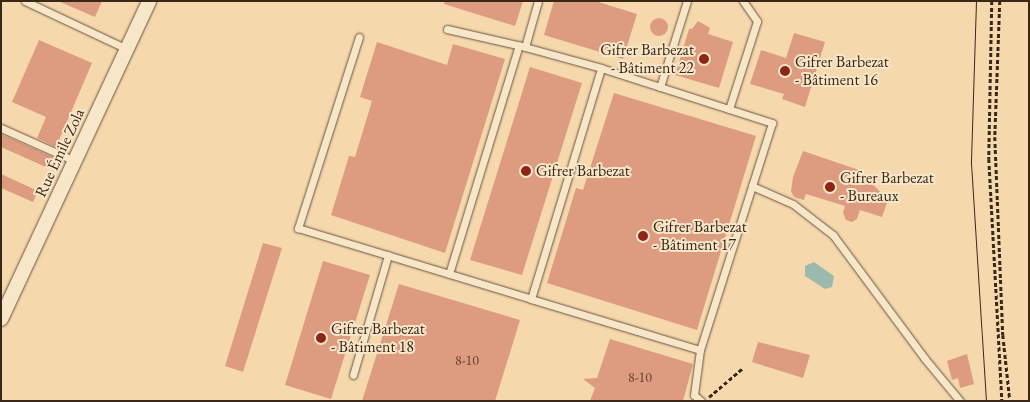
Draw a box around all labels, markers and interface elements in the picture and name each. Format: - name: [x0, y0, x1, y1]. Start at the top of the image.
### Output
- place label: Gifrer Barbezat - Bâtiment 22: [600, 40, 694, 78]
- place label: Gifrer Barbezat - Bâtiment 16: [795, 52, 889, 90]
- marker: Gifrer Barbezat - Bâtiment 22: [698, 53, 710, 65]
- marker: Gifrer Barbezat - Bâtiment 16: [779, 65, 791, 77]
- street label: Rue Émile Zola: [31, 106, 89, 200]
- place label: Gifrer Barbezat: [536, 161, 630, 181]
- marker: Gifrer Barbezat: [520, 165, 532, 177]
- place label: Gifrer Barbezat - Bureaux: [840, 168, 934, 206]
- marker: Gifrer Barbezat - Bureaux: [824, 181, 836, 193]
- place label: Gifrer Barbezat - Bâtiment 17: [653, 217, 747, 255]
- marker: Gifrer Barbezat - Bâtiment 17: [637, 230, 649, 242]
- place label: Gifrer Barbezat - Bâtiment 18: [331, 319, 425, 357]
- marker: Gifrer Barbezat - Bâtiment 18: [315, 332, 327, 344]
- house number: 8-10: [455, 352, 479, 368]
- house number: 8-10: [628, 369, 652, 385]

